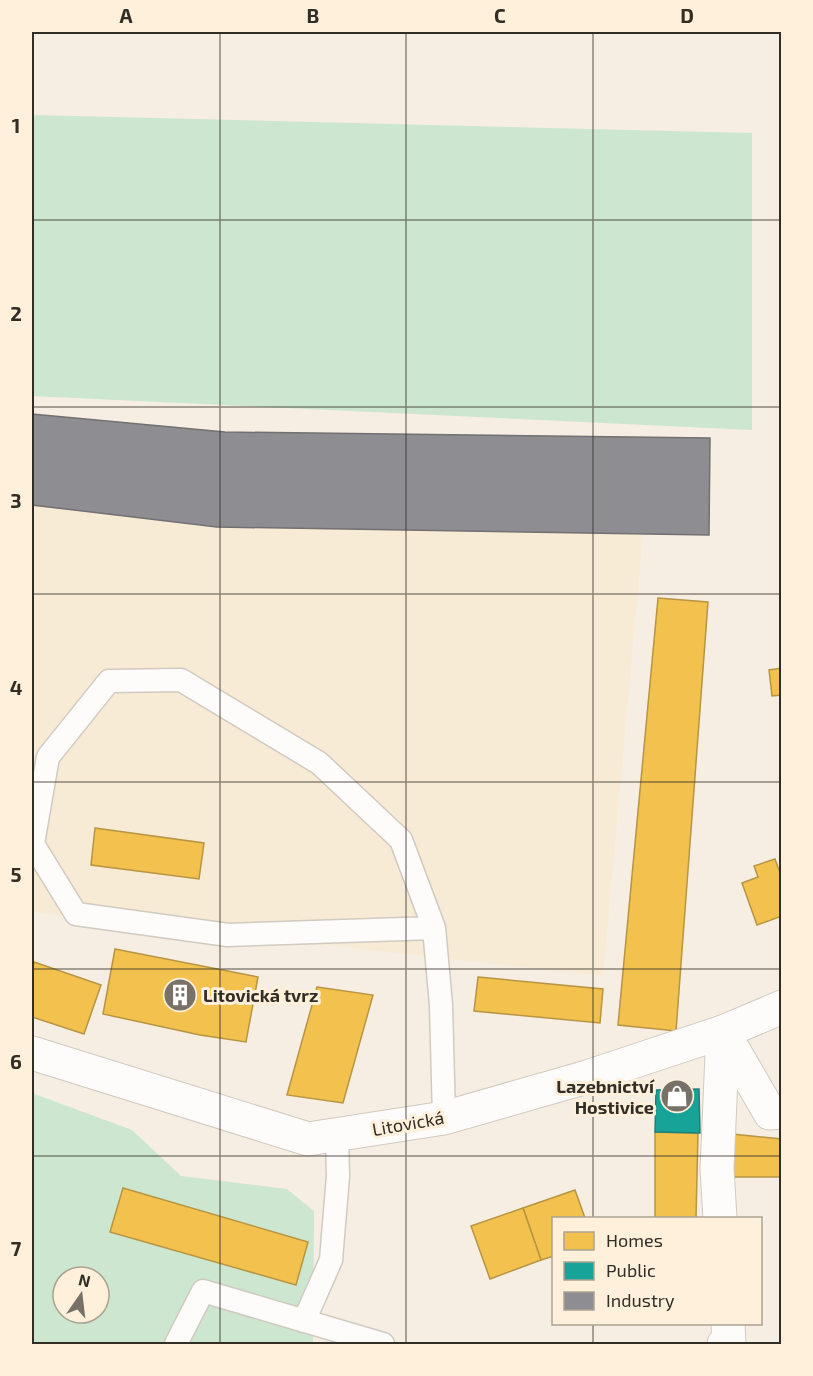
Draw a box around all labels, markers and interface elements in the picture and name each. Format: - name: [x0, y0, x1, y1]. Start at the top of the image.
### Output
- text: A: [119, 3, 133, 27]
- text: B: [307, 3, 319, 27]
- text: C: [494, 3, 506, 27]
- text: D: [680, 3, 694, 27]
- text: 1: [12, 113, 20, 137]
- text: 2: [10, 301, 22, 325]
- text: 3: [10, 488, 22, 512]
- text: 4: [10, 675, 23, 699]
- text: 5: [10, 862, 22, 886]
- building icon: Litovická tvrz: [162, 977, 198, 1013]
- place label: Litovická tvrz: [203, 984, 318, 1006]
- text: 6: [10, 1049, 22, 1073]
- place label: Lazebnictví Hostivice: [556, 1075, 655, 1118]
- shop icon: Lazebnictví Hostivice: [659, 1078, 695, 1114]
- street label: Litovická: [370, 1106, 446, 1140]
- legend: [552, 1217, 762, 1325]
- text: Homes: [606, 1229, 663, 1251]
- text: 7: [11, 1236, 22, 1260]
- text: Public: [606, 1259, 656, 1281]
- north arrow: [51, 1265, 111, 1325]
- text: N: [77, 1269, 93, 1291]
- text: Industry: [606, 1289, 675, 1311]

